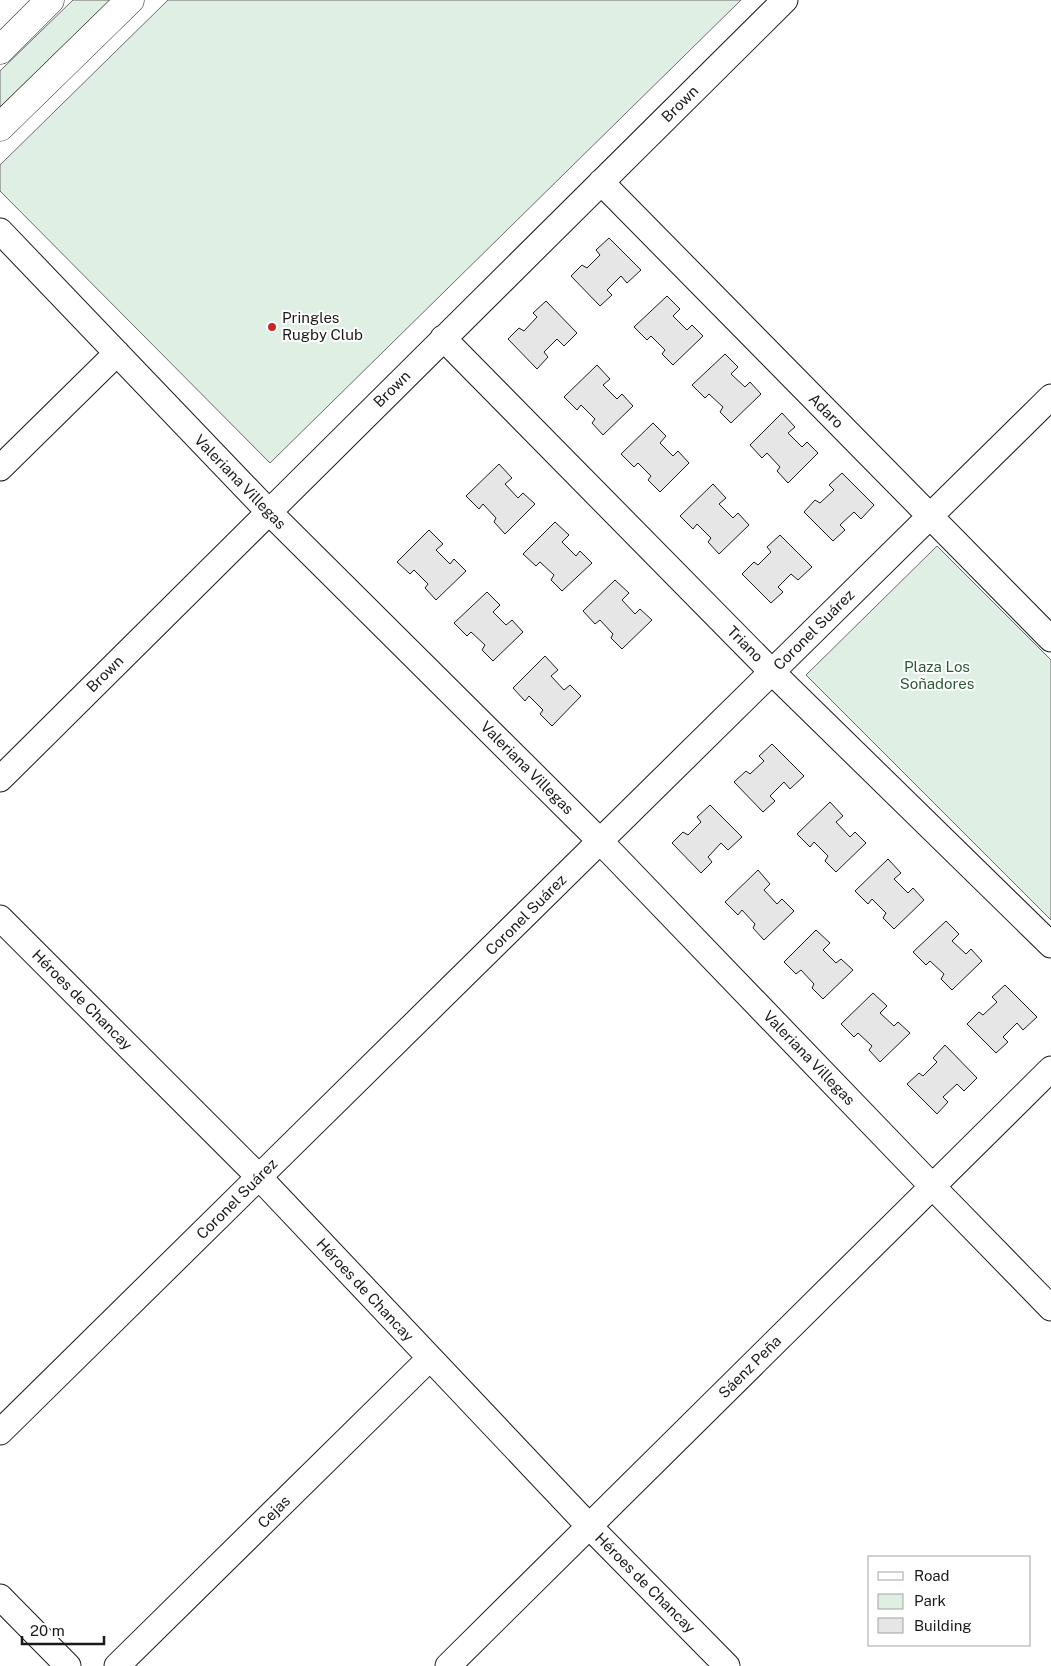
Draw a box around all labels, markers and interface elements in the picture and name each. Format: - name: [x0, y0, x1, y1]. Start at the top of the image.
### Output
- street label: Brown: [658, 82, 701, 125]
- place label: Pringles Rugby Club: [282, 309, 363, 343]
- marker: Pringles Rugby Club: [266, 321, 278, 333]
- street label: Brown: [370, 367, 413, 410]
- street label: Adaro: [806, 390, 847, 431]
- street label: Valeriana Villegas: [191, 431, 290, 532]
- street label: Coronel Suárez: [770, 586, 857, 673]
- street label: Triano: [724, 622, 767, 665]
- street label: Brown: [83, 652, 126, 695]
- park label: Plaza Los Soñadores: [900, 658, 974, 692]
- street label: Valeriana Villegas: [477, 718, 577, 818]
- street label: Coronel Suárez: [482, 871, 569, 958]
- street label: Héroes de Chancay: [29, 946, 136, 1053]
- street label: Valeriana Villegas: [760, 1007, 859, 1108]
- street label: Coronel Suárez: [193, 1155, 280, 1242]
- street label: Héroes de Chancay: [313, 1235, 417, 1345]
- street label: Sáenz Peña: [715, 1332, 784, 1401]
- street label: Cejas: [254, 1492, 293, 1531]
- street label: Héroes de Chancay: [592, 1529, 699, 1636]
- legend: [868, 1556, 1031, 1646]
- text: Road: [914, 1567, 950, 1584]
- text: Park: [914, 1592, 946, 1609]
- scale bar: [22, 1614, 105, 1646]
- text: Building: [914, 1617, 972, 1634]
- text: 20 m: [30, 1622, 65, 1639]

